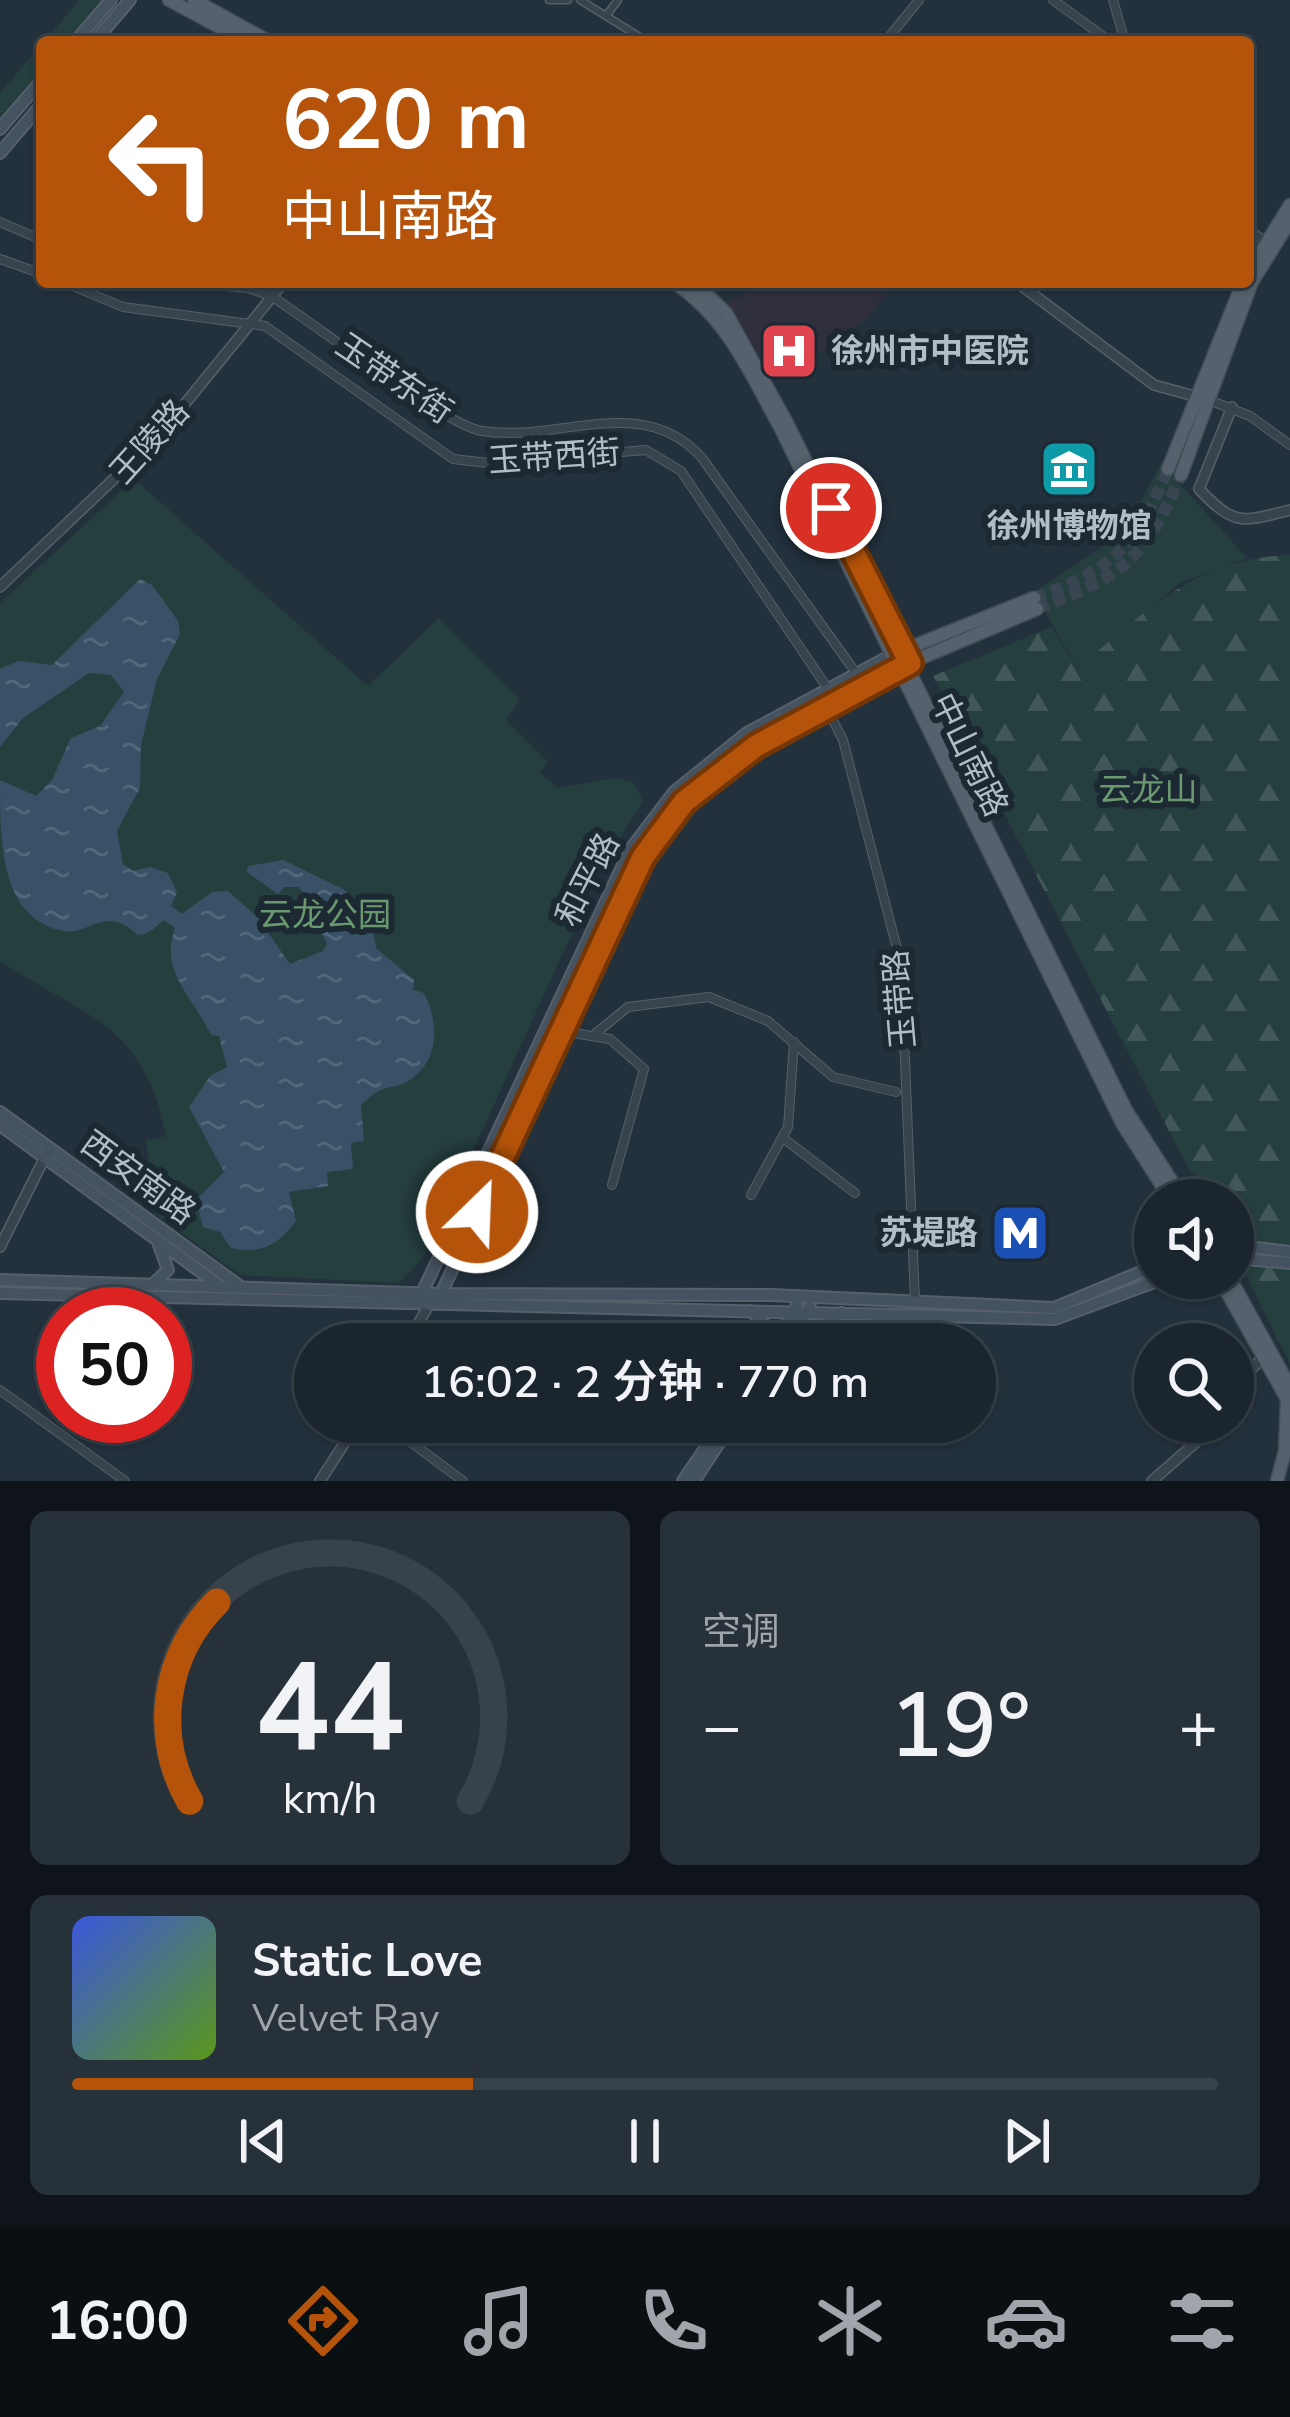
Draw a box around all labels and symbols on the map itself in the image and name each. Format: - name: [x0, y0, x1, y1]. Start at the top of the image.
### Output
- hospital icon: 徐州市中医院: [758, 320, 820, 382]
- street label: 玉带东街: [327, 323, 461, 435]
- place label: 徐州市中医院: [831, 329, 1029, 374]
- street label: 王陵路: [100, 390, 200, 494]
- street label: 玉带西街: [487, 430, 621, 484]
- museum icon: 徐州博物馆: [1038, 438, 1100, 500]
- pin: [780, 457, 882, 559]
- place label: 徐州博物馆: [987, 504, 1152, 549]
- street label: 中山南路: [920, 686, 1018, 824]
- park label: 云龙山: [1099, 768, 1198, 813]
- street label: 和平路: [545, 826, 631, 934]
- park label: 云龙公园: [259, 893, 391, 938]
- street label: 玉带路: [873, 948, 927, 1050]
- street label: 西安南路: [71, 1121, 205, 1235]
- position arrow: [414, 1149, 540, 1275]
- metro station icon: 苏堤路: [989, 1202, 1051, 1264]
- place label: 苏堤路: [879, 1211, 978, 1256]
- speed limit sign: 50: [36, 1287, 192, 1443]

